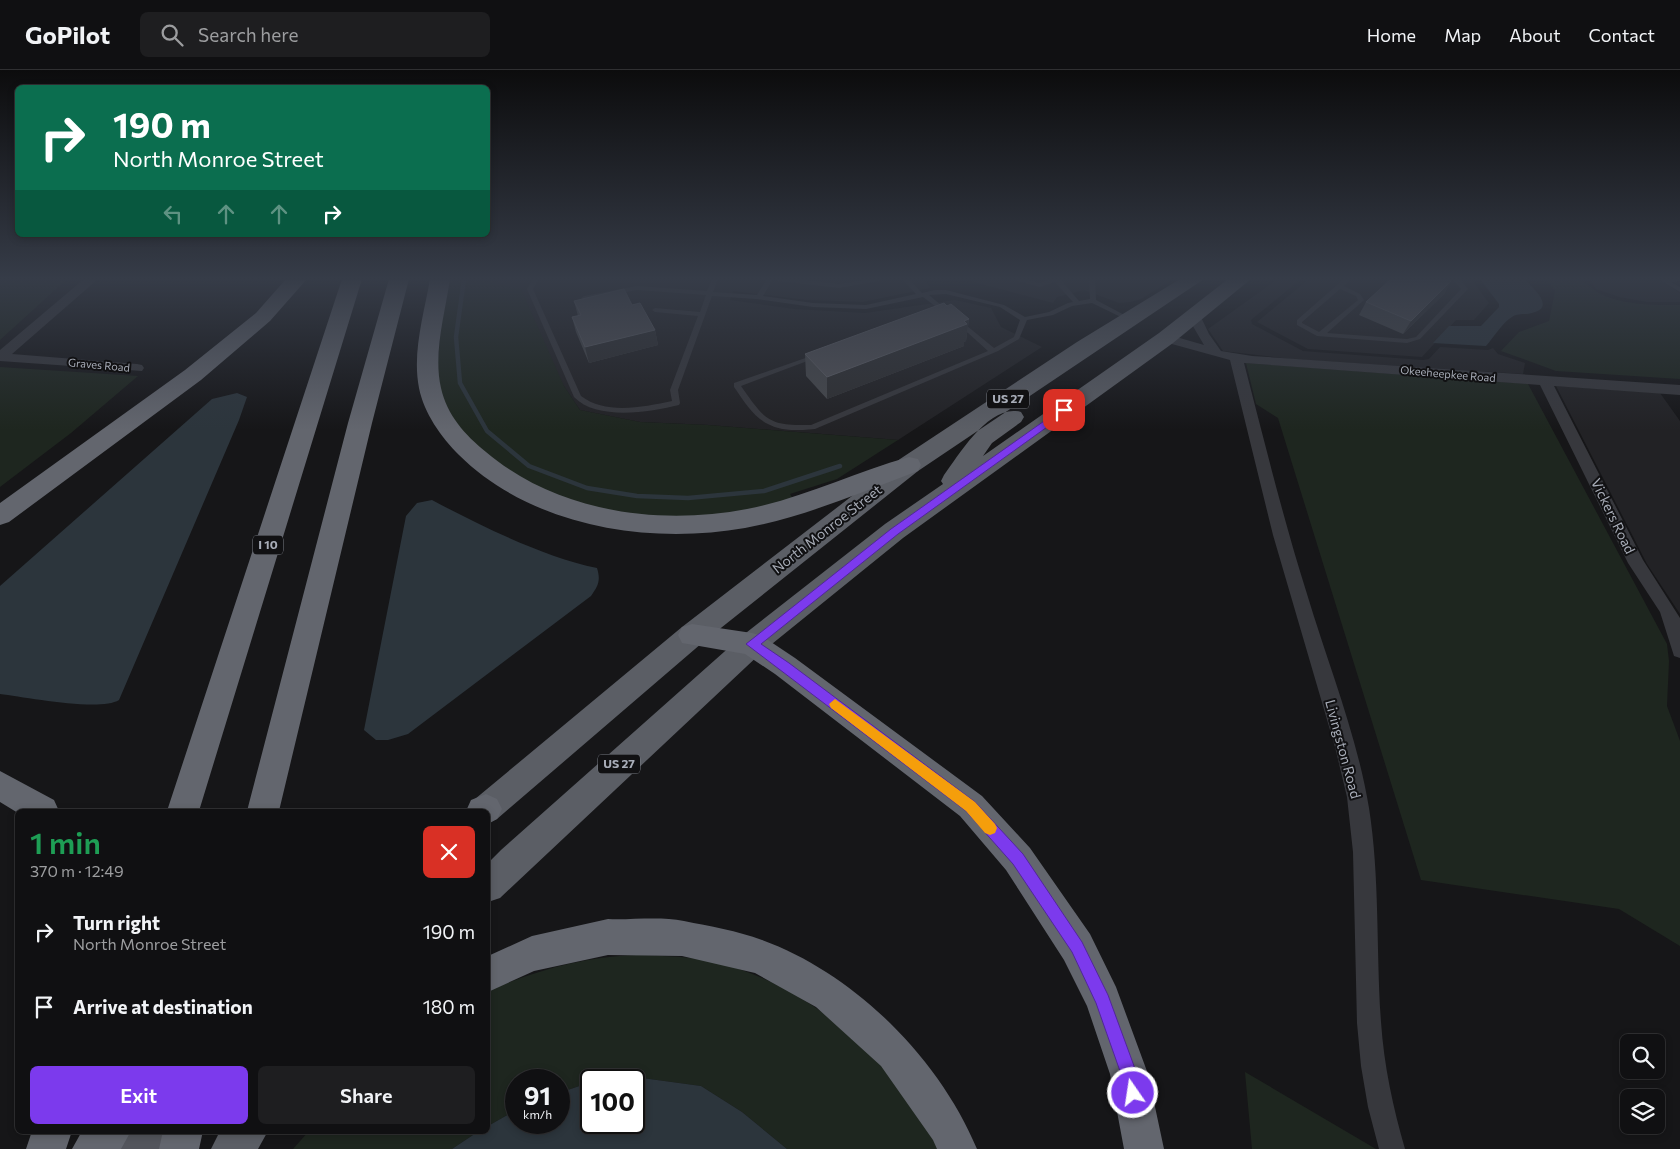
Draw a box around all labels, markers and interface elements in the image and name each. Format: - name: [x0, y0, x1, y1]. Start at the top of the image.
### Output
- search box: [140, 12, 490, 57]
- text: GoPilot: [25, 20, 110, 49]
- icon: search: [158, 21, 186, 49]
- text: Search here: [198, 23, 299, 46]
- text: Home: [1367, 24, 1416, 46]
- text: Map: [1444, 24, 1481, 46]
- text: About: [1509, 24, 1561, 46]
- text: Contact: [1589, 24, 1655, 46]
- text: 190 m: [113, 102, 211, 145]
- icon: right: [30, 105, 95, 170]
- text: North Monroe Street: [113, 145, 324, 172]
- icon: left: [159, 200, 187, 228]
- icon: ahead: [212, 200, 240, 228]
- icon: ahead: [265, 200, 293, 228]
- icon: right: [318, 200, 346, 228]
- street label: Graves Road: [68, 355, 131, 374]
- street label: Okeeheepkee Road: [1400, 363, 1496, 384]
- pin: [1043, 389, 1085, 431]
- road number: US 27: [987, 390, 1029, 408]
- icon: arrive: [1050, 396, 1078, 424]
- street label: Vickers Road: [1588, 475, 1639, 556]
- street label: North Monroe Street: [769, 480, 885, 577]
- road number: I 10: [253, 536, 283, 554]
- street label: Livingston Road: [1322, 698, 1365, 800]
- road number: US 27: [598, 754, 640, 774]
- text: 1 min: [30, 823, 101, 860]
- button: close: [423, 826, 475, 878]
- text: 370 m · 12:49: [30, 861, 124, 880]
- text: Turn right: [73, 911, 160, 934]
- icon: right: [30, 918, 58, 946]
- text: 190 m: [423, 920, 475, 943]
- text: North Monroe Street: [73, 934, 226, 953]
- icon: arrive: [30, 993, 58, 1021]
- text: Arrive at destination: [73, 995, 253, 1018]
- text: 180 m: [423, 995, 475, 1018]
- map controls: [1620, 1034, 1665, 1134]
- button: search: [1620, 1034, 1665, 1079]
- button: Exit: [30, 1066, 248, 1124]
- button: Share: [258, 1066, 475, 1124]
- position arrow: [1106, 1066, 1158, 1118]
- speed limit sign: 100: [580, 1069, 645, 1134]
- text: 91: [524, 1080, 551, 1110]
- button: layers: [1620, 1089, 1665, 1134]
- text: km/h: [523, 1107, 552, 1121]

